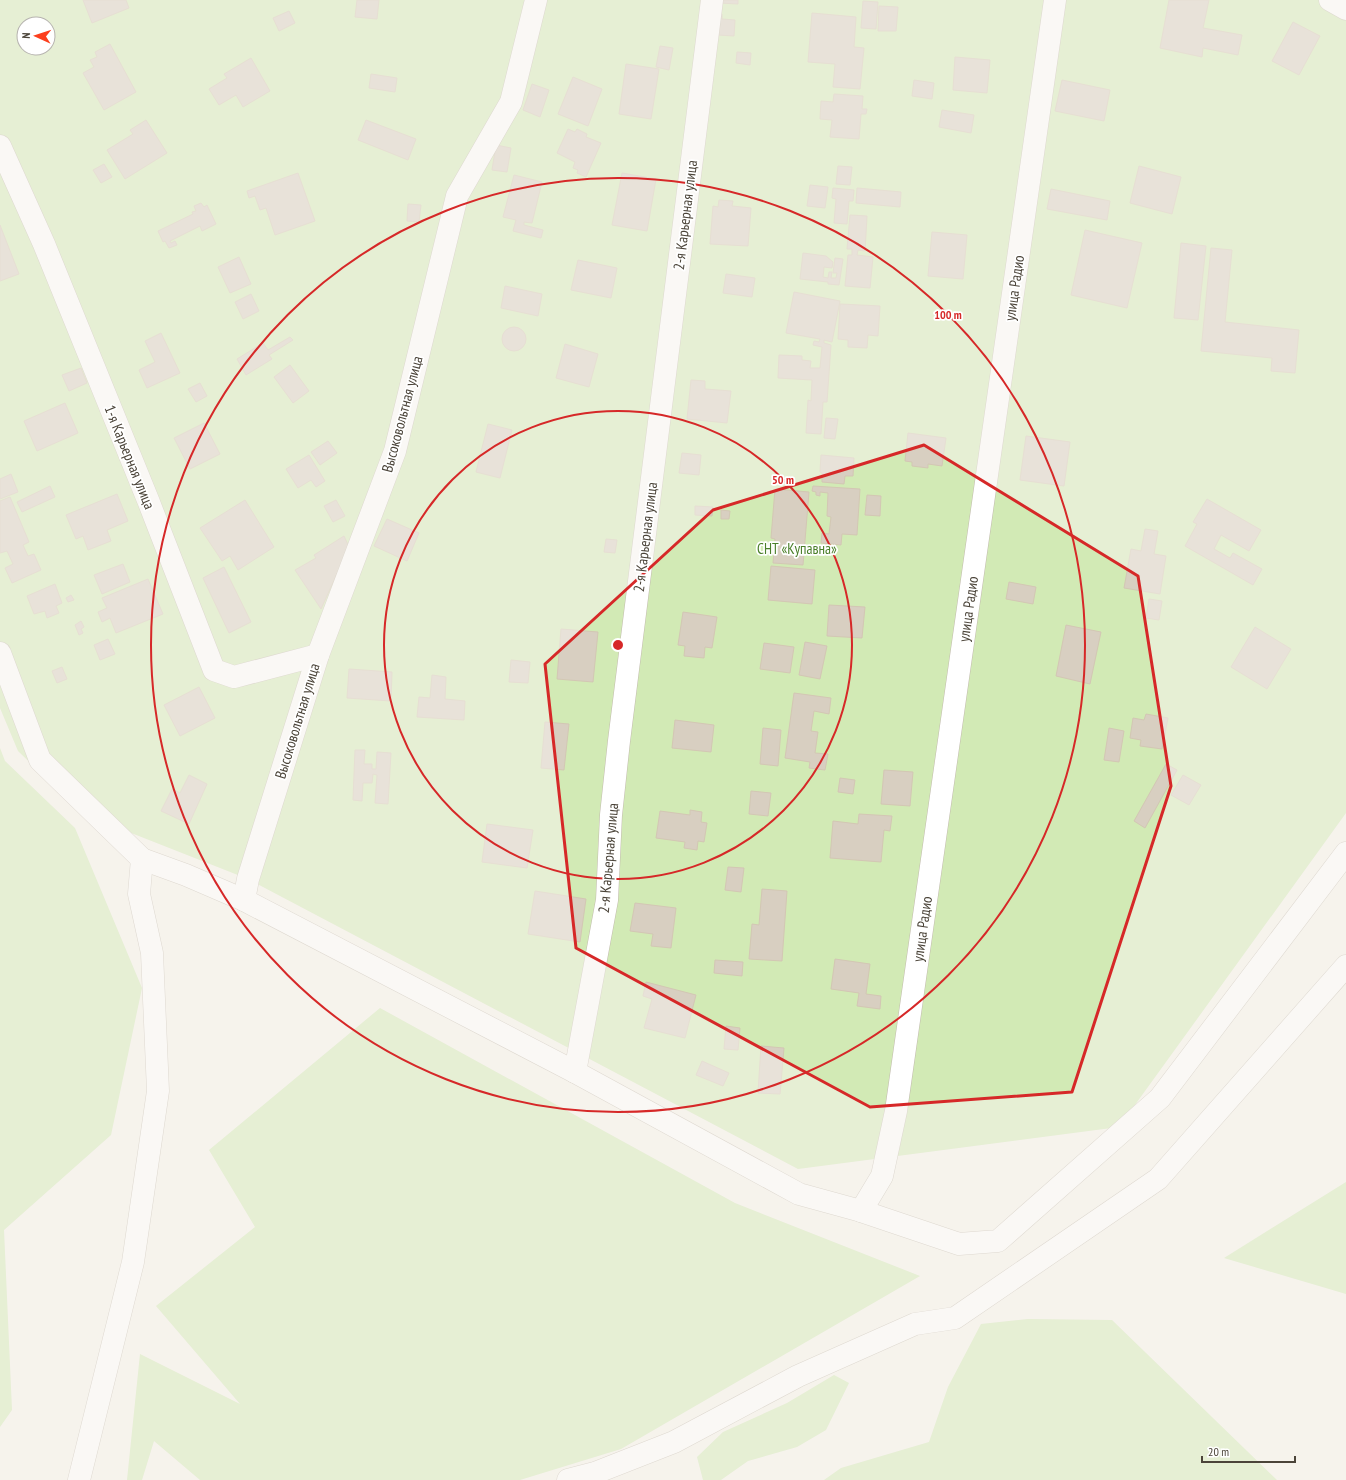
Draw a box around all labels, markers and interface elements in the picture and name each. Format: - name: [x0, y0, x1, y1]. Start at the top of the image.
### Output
- north arrow: [16, 16, 56, 56]
- text: N: [19, 32, 33, 39]
- street label: 2-я Карьерная улица: [669, 159, 701, 271]
- street label: улица Радио: [1000, 254, 1028, 322]
- text: 100 m: [934, 307, 962, 322]
- street label: Высоковольтная улица: [377, 354, 427, 474]
- street label: 1-я Карьерная улица: [101, 402, 159, 512]
- text: 50 m: [772, 472, 794, 487]
- street label: 2-я Карьерная улица: [629, 481, 661, 593]
- park label: СНТ «Купавна»: [757, 539, 837, 558]
- street label: улица Радио: [954, 575, 982, 643]
- centre of rings: [611, 638, 625, 652]
- street label: Высоковольтная улица: [270, 661, 324, 781]
- street label: 2-я Карьерная улица: [594, 802, 622, 914]
- street label: улица Радио: [908, 895, 936, 963]
- scale bar: [1202, 1438, 1295, 1464]
- text: 20 m: [1208, 1444, 1229, 1459]

